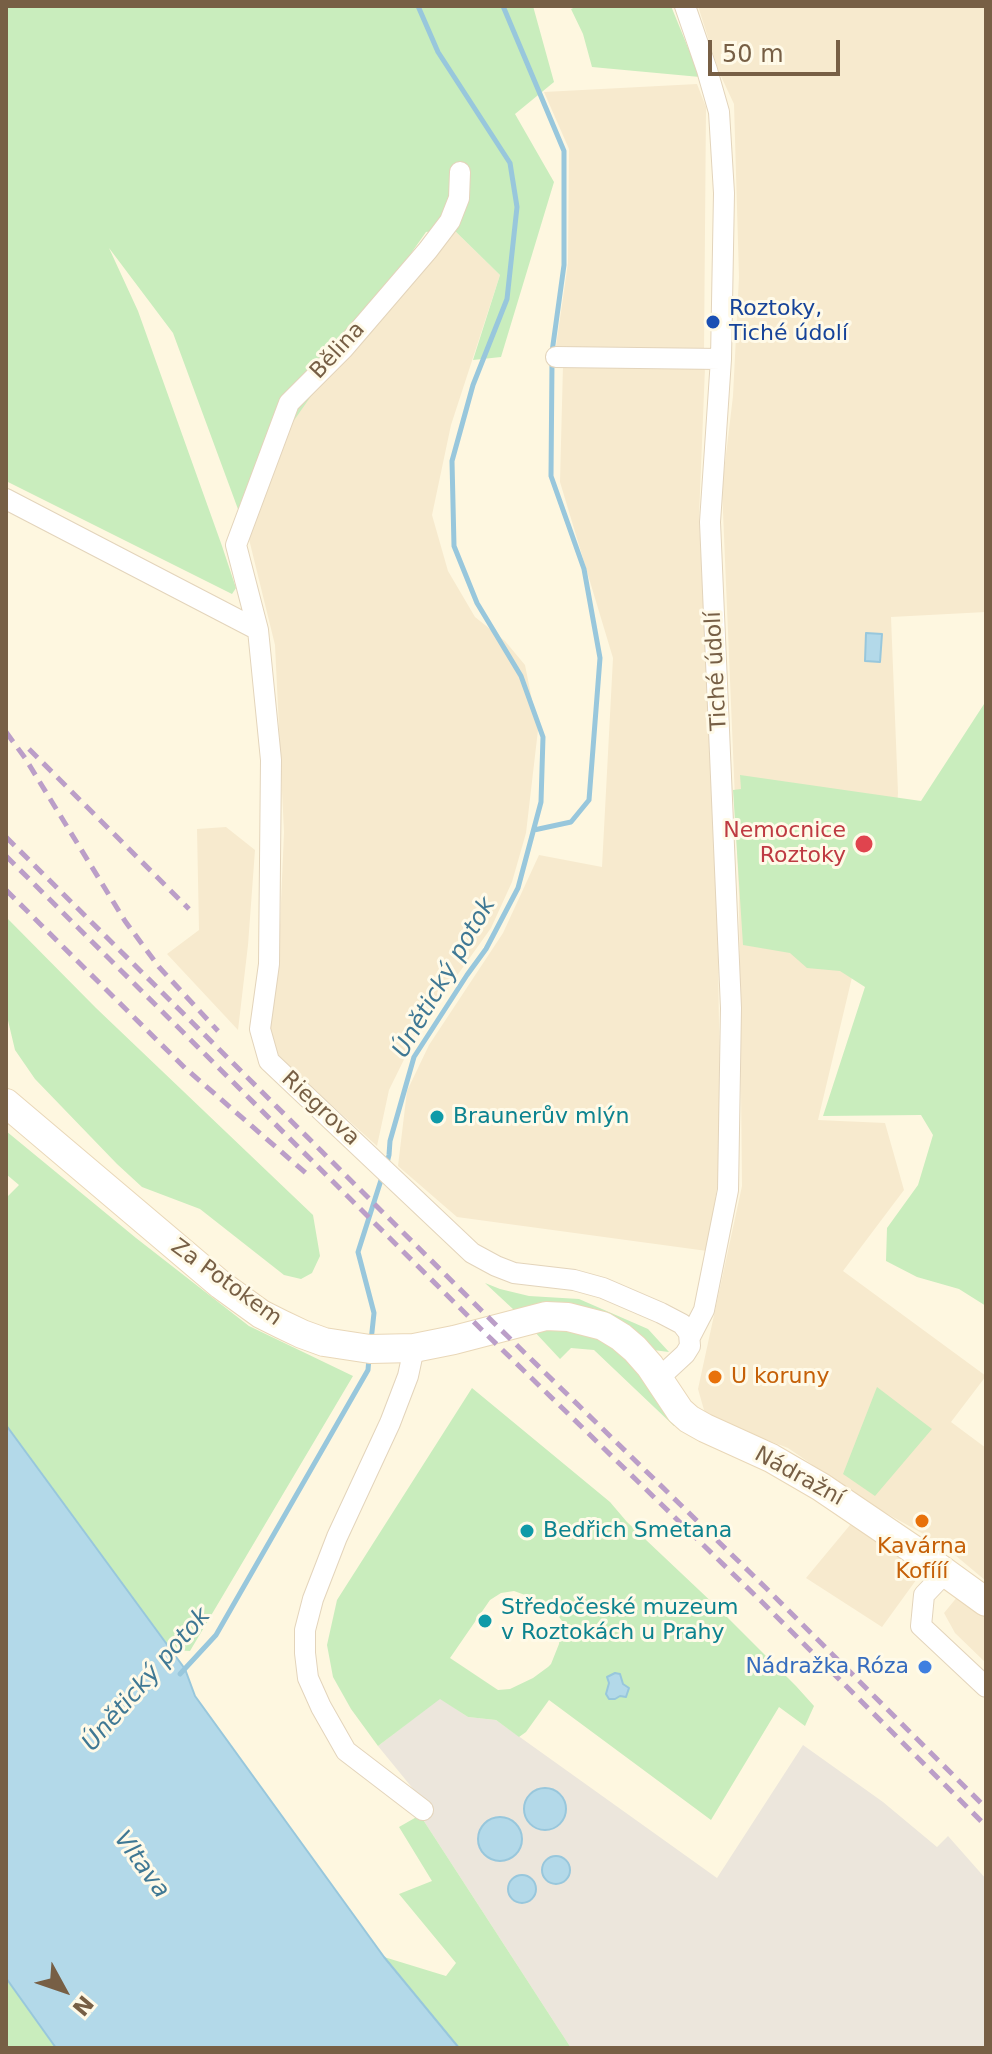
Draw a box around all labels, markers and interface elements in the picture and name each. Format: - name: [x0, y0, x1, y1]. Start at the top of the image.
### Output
- scale bar: [712, 24, 844, 74]
- text: 50 m: [722, 40, 784, 68]
- place label: Roztoky, Tiché údolí: [729, 296, 848, 348]
- marker: Roztoky, Tiché údolí: [704, 313, 722, 331]
- street label: Bělina: [305, 317, 371, 385]
- street label: Tiché údolí: [701, 611, 733, 731]
- place label: Nemocnice Roztoky: [723, 818, 846, 870]
- marker: Nemocnice Roztoky: [853, 833, 875, 855]
- water label: Únětický potok: [387, 893, 503, 1063]
- street label: Riegrova: [275, 1066, 365, 1152]
- place label: Braunerův mlýn: [453, 1104, 630, 1130]
- marker: Braunerův mlýn: [428, 1108, 446, 1126]
- street label: Za Potokem: [165, 1234, 287, 1332]
- place label: U koruny: [731, 1364, 829, 1390]
- marker: U koruny: [706, 1368, 724, 1386]
- street label: Nádražní: [750, 1442, 848, 1512]
- marker: Kavárna Kofííí: [913, 1512, 931, 1530]
- place label: Bedřich Smetana: [543, 1518, 732, 1544]
- marker: Bedřich Smetana: [518, 1522, 536, 1540]
- place label: Kavárna Kofííí: [877, 1534, 967, 1586]
- place label: Středočeské muzeum v Roztokách u Prahy: [501, 1595, 739, 1646]
- water label: Únětický potok: [77, 1602, 217, 1758]
- marker: Středočeské muzeum v Roztokách u Prahy: [476, 1612, 494, 1630]
- place label: Nádražka Róza: [745, 1654, 909, 1680]
- marker: Nádražka Róza: [916, 1658, 934, 1676]
- water label: Vltava: [107, 1826, 175, 1904]
- north arrow: [24, 1950, 104, 2030]
- text: N: [67, 1991, 98, 2021]

